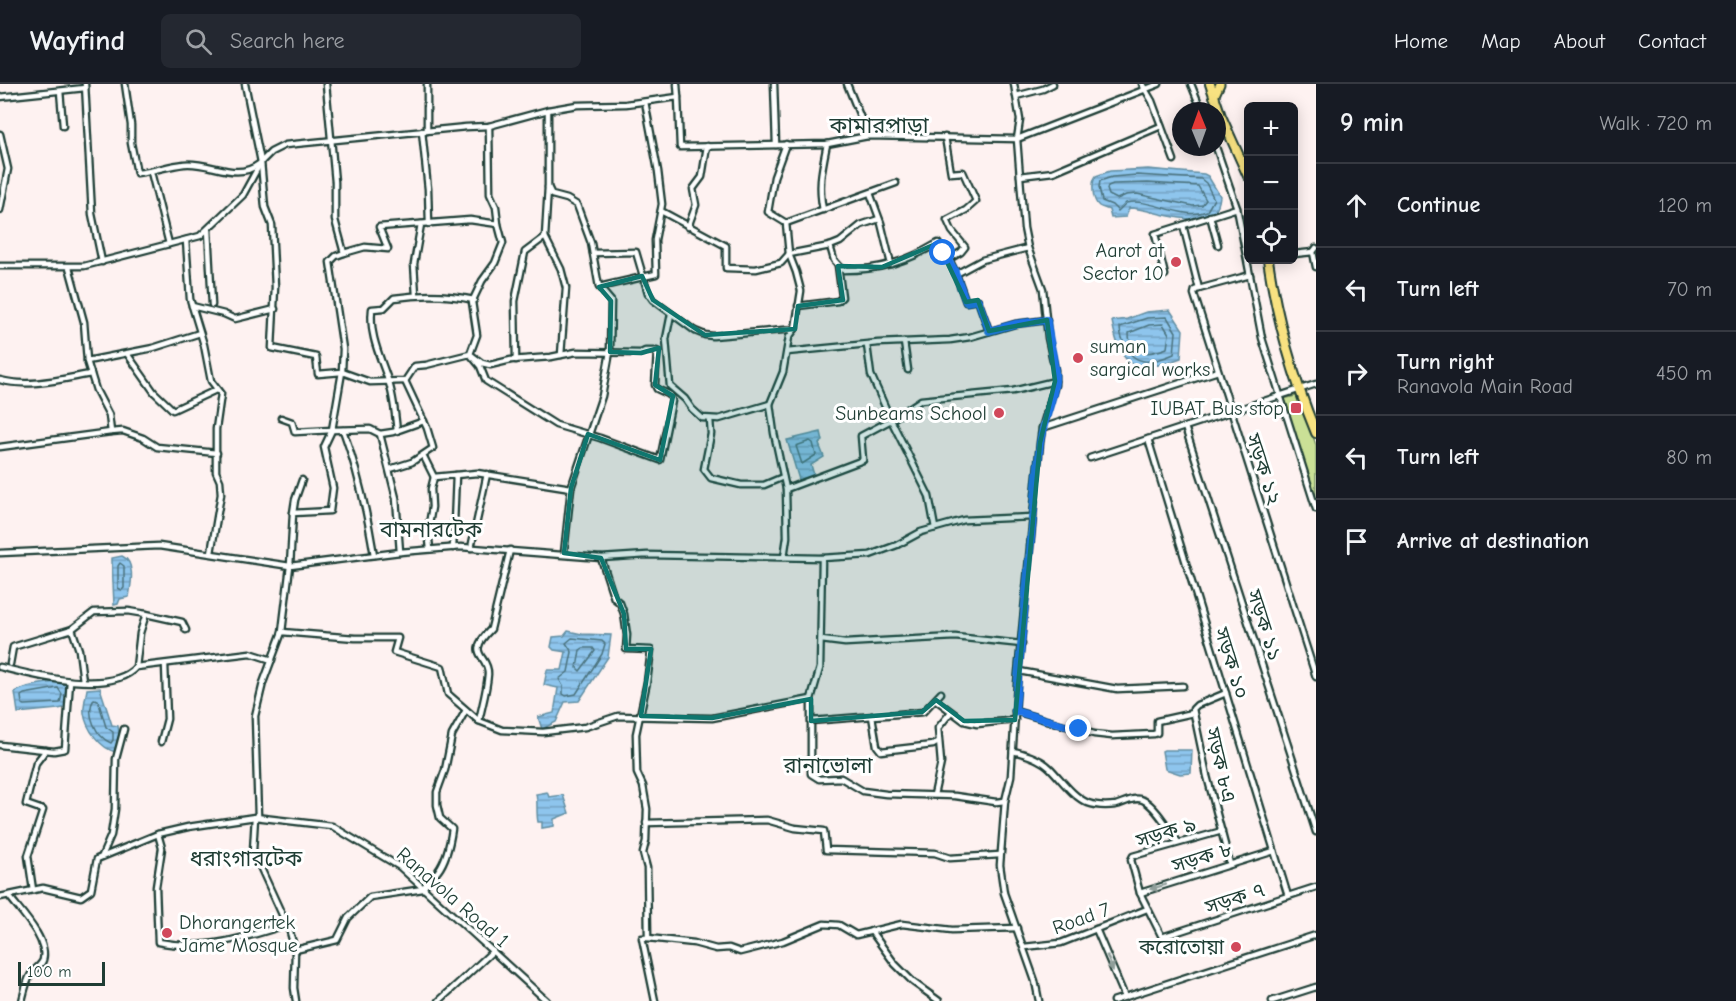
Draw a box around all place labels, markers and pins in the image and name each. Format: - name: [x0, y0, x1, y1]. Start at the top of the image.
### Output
- place label: Aarot at Sector 10: [1083, 239, 1165, 285]
- marker: Aarot at Sector 10: [1169, 255, 1183, 269]
- place label: suman sargical works: [1090, 335, 1210, 381]
- marker: suman sargical works: [1071, 351, 1085, 365]
- place label: IUBAT Bus stop: [1150, 397, 1284, 420]
- marker: IUBAT Bus stop: [1289, 401, 1303, 415]
- place label: Sunbeams School: [835, 402, 987, 425]
- marker: Sunbeams School: [992, 406, 1006, 420]
- place label: Dhorangertek Jame Mosque: [179, 911, 298, 957]
- marker: Dhorangertek Jame Mosque: [160, 926, 174, 940]
- place label: করোতোয়া: [1138, 936, 1225, 959]
- marker: করোতোয়া: [1229, 940, 1243, 954]

